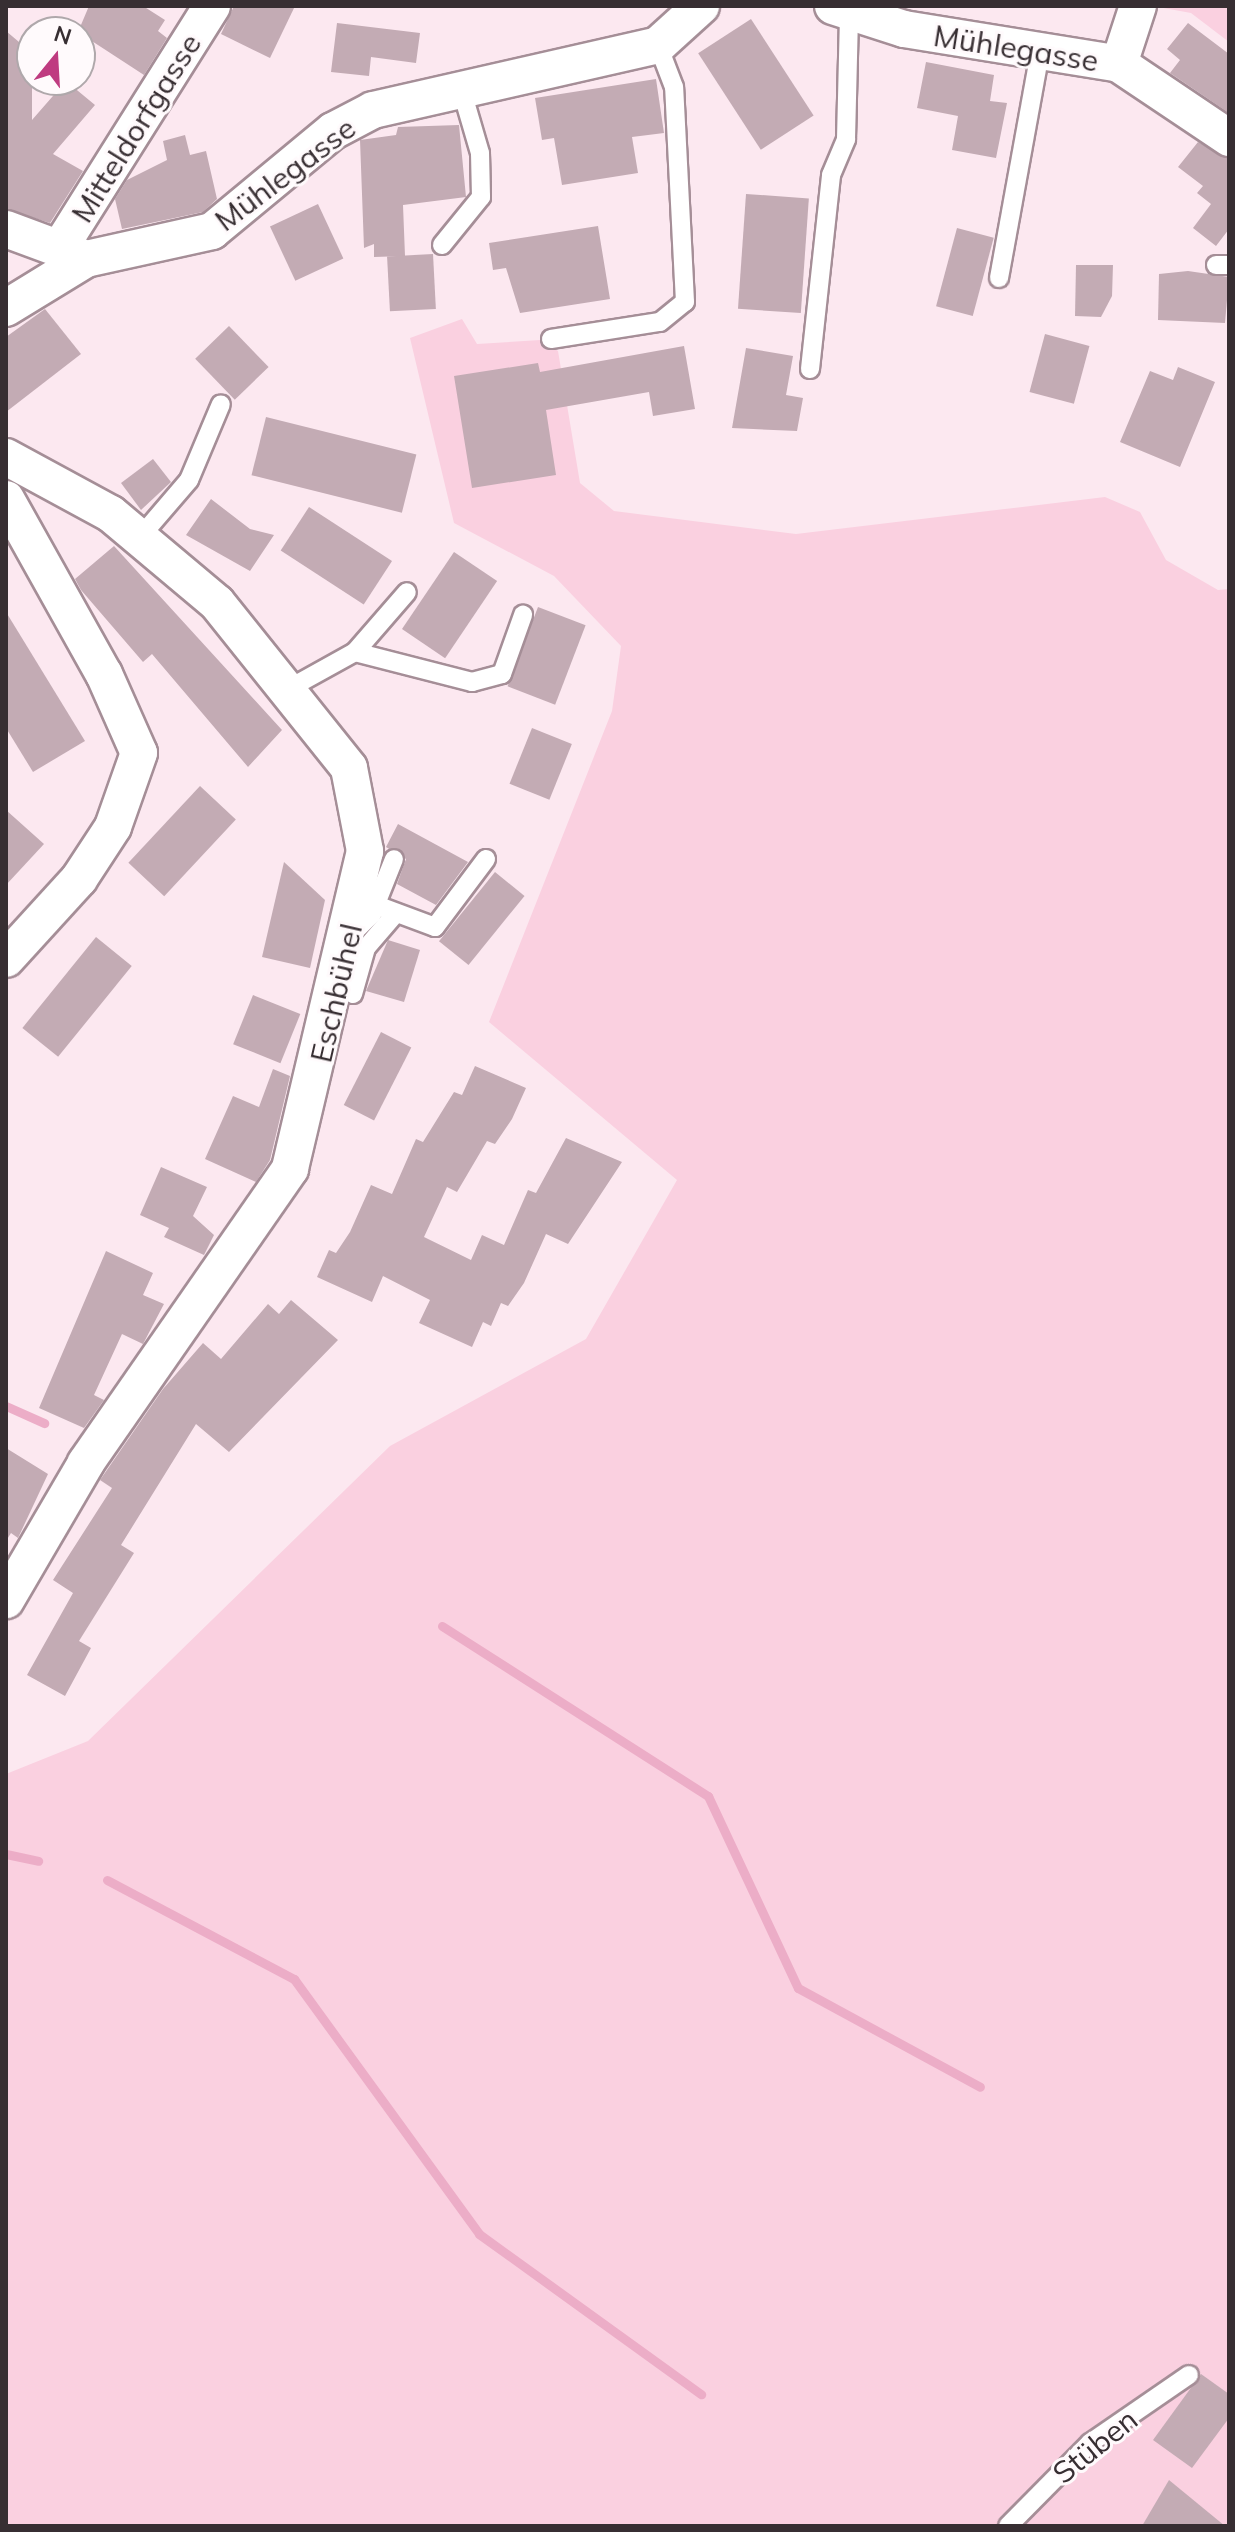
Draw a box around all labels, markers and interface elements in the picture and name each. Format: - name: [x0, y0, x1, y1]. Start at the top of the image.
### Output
- north arrow: [16, 16, 96, 96]
- street label: Mühlegasse: [931, 17, 1101, 79]
- text: N: [51, 19, 75, 51]
- street label: Mitteldorfgasse: [64, 27, 208, 229]
- street label: Mühlegasse: [208, 110, 362, 238]
- street label: Eschbühel: [303, 920, 369, 1066]
- street label: Stüben: [1045, 2401, 1145, 2491]

